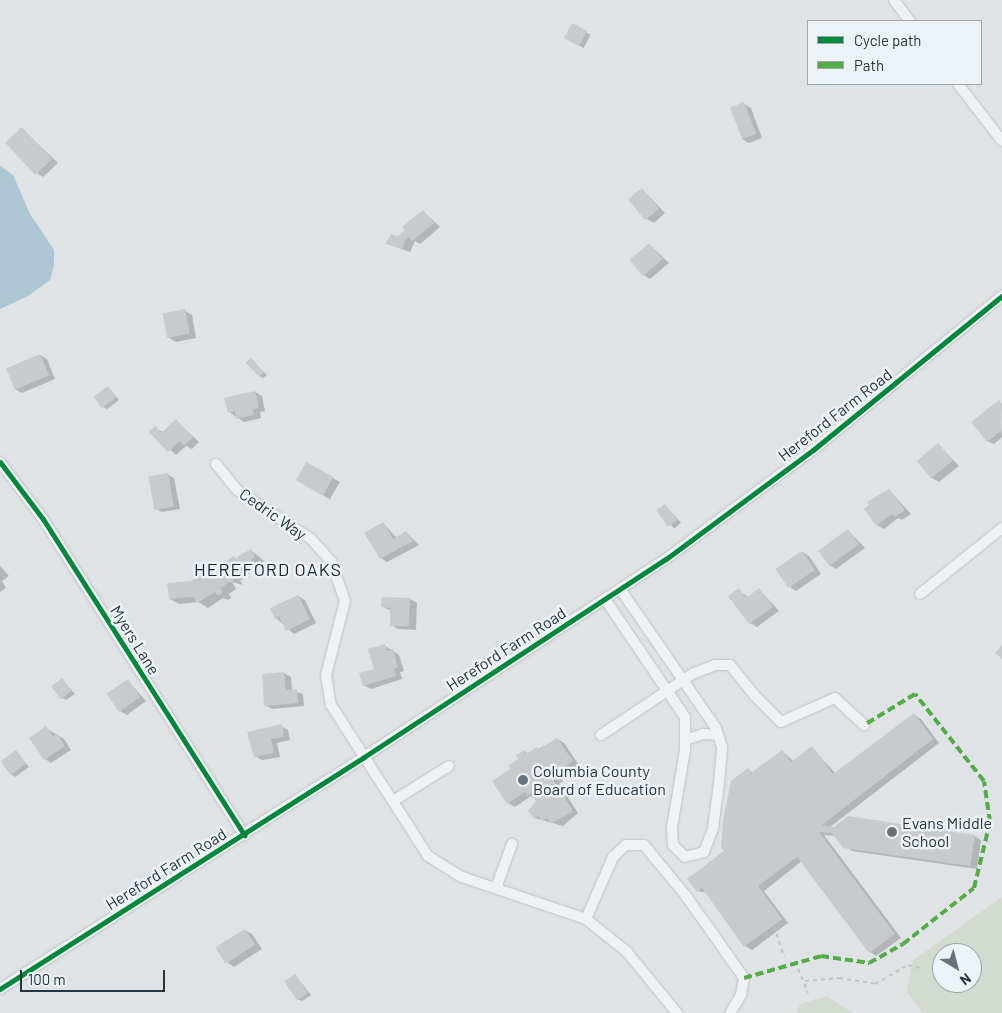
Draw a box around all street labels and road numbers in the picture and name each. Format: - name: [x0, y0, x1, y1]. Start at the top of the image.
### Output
- street label: Hereford Farm Road: [774, 365, 896, 465]
- street label: Cedric Way: [236, 484, 310, 544]
- street label: Myers Lane: [106, 602, 164, 678]
- street label: Hereford Farm Road: [443, 603, 569, 695]
- street label: Hereford Farm Road: [102, 824, 230, 914]

